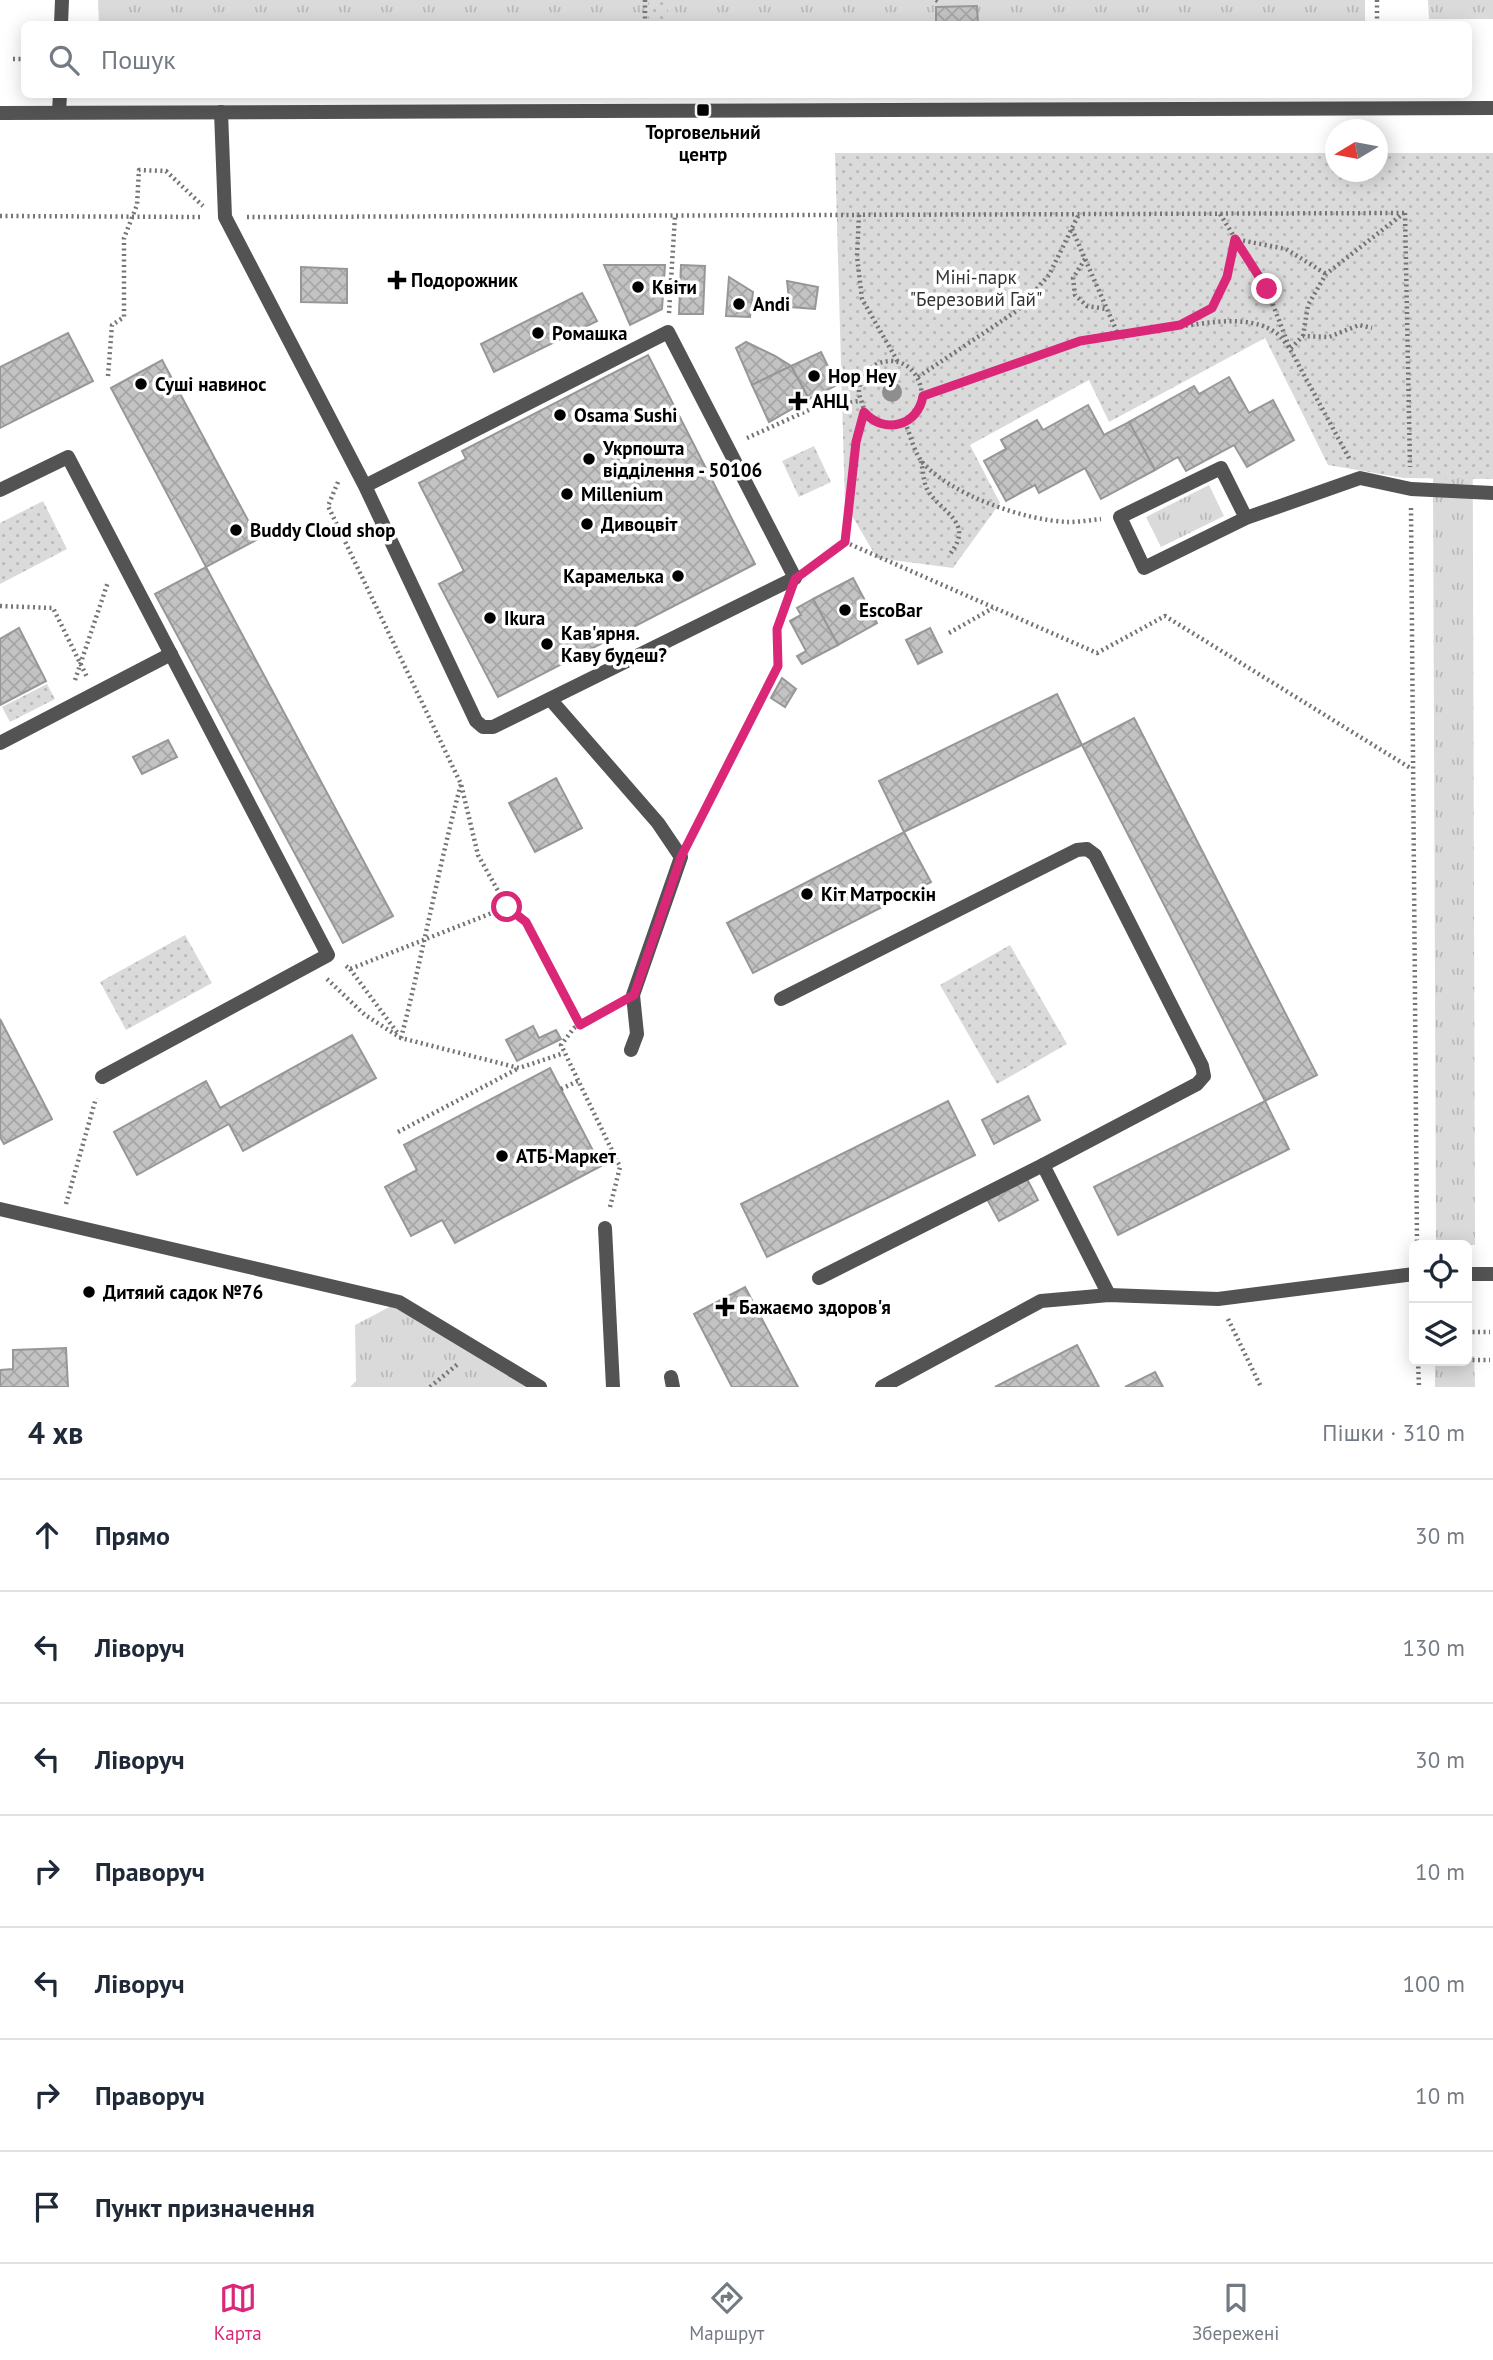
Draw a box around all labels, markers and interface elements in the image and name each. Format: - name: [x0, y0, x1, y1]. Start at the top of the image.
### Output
- search box: [21, 21, 1472, 98]
- icon: search: [45, 41, 83, 79]
- text: Пошук: [101, 43, 176, 76]
- marker: Торговельний центр: [695, 102, 711, 118]
- north arrow: [1325, 119, 1388, 182]
- place label: Торговельний центр: [645, 120, 761, 166]
- park label: Міні-парк "Березовий Гай": [910, 265, 1042, 311]
- place label: Подорожник: [411, 268, 518, 292]
- marker: Подорожник: [389, 272, 405, 288]
- route end: [1251, 273, 1282, 304]
- place label: Квіти: [652, 275, 697, 299]
- marker: Квіти: [630, 279, 646, 295]
- place label: Andi: [753, 292, 790, 316]
- marker: Andi: [731, 296, 747, 312]
- place label: Ромашка: [552, 321, 628, 345]
- marker: Ромашка: [530, 325, 546, 341]
- place label: Hop Hey: [828, 364, 897, 388]
- marker: Hop Hey: [806, 368, 822, 384]
- place label: Суші навинос: [155, 372, 267, 396]
- marker: Суші навинос: [133, 376, 149, 392]
- place label: АНЦ: [812, 389, 849, 413]
- marker: АНЦ: [790, 393, 806, 409]
- place label: Osama Sushi: [574, 403, 677, 427]
- marker: Osama Sushi: [552, 407, 568, 423]
- place label: Укрпошта відділення - 50106: [602, 436, 762, 482]
- marker: Укрпошта відділення - 50106: [581, 451, 597, 467]
- place label: Millenium: [581, 482, 663, 506]
- marker: Millenium: [559, 486, 575, 502]
- place label: Дивоцвіт: [601, 512, 678, 536]
- marker: Дивоцвіт: [579, 516, 595, 532]
- place label: Buddy Cloud shop: [250, 518, 395, 542]
- marker: Buddy Cloud shop: [228, 522, 244, 538]
- place label: Карамелька: [563, 564, 664, 588]
- marker: Карамелька: [670, 568, 686, 584]
- place label: EscoBar: [859, 598, 923, 622]
- marker: EscoBar: [837, 602, 853, 618]
- place label: Ikura: [504, 606, 545, 630]
- marker: Ikura: [482, 610, 498, 626]
- place label: Кав'ярня. Каву будеш?: [561, 621, 667, 667]
- marker: Кав'ярня. Каву будеш?: [539, 636, 555, 652]
- place label: Кiт Матроскін: [821, 882, 936, 906]
- marker: Кiт Матроскін: [799, 886, 815, 902]
- route start: [491, 891, 522, 922]
- place label: АТБ-Маркет: [516, 1144, 616, 1168]
- marker: АТБ-Маркет: [494, 1148, 510, 1164]
- map controls: [1409, 1240, 1472, 1366]
- button: locate: [1409, 1240, 1472, 1303]
- place label: Дитяий садок №76: [103, 1280, 263, 1304]
- marker: Дитяий садок №76: [81, 1284, 97, 1300]
- place label: Бажаємо здоров'я: [739, 1295, 891, 1319]
- marker: Бажаємо здоров'я: [717, 1299, 733, 1315]
- button: layers: [1409, 1303, 1472, 1366]
- text: 4 хв: [28, 1413, 84, 1452]
- text: Пішки · 310 m: [1322, 1418, 1465, 1447]
- icon: ahead: [28, 1516, 66, 1554]
- text: Прямо: [95, 1519, 170, 1552]
- text: 30 m: [1415, 1521, 1465, 1550]
- icon: left: [28, 1628, 66, 1666]
- text: Ліворуч: [95, 1631, 185, 1664]
- text: 130 m: [1403, 1633, 1465, 1662]
- icon: left: [28, 1740, 66, 1778]
- text: Ліворуч: [95, 1743, 185, 1776]
- text: 30 m: [1415, 1745, 1465, 1774]
- icon: right: [28, 1852, 66, 1890]
- text: Праворуч: [95, 1855, 205, 1888]
- text: 10 m: [1415, 1857, 1465, 1886]
- icon: left: [28, 1964, 66, 2002]
- text: Ліворуч: [95, 1967, 185, 2000]
- text: 100 m: [1403, 1969, 1465, 1998]
- icon: right: [28, 2076, 66, 2114]
- text: Праворуч: [95, 2079, 205, 2112]
- text: 10 m: [1415, 2081, 1465, 2110]
- icon: arrive: [28, 2188, 66, 2226]
- text: Пункт призначення: [95, 2191, 315, 2224]
- tab: Карта: [214, 2279, 262, 2345]
- tab: Маршрут: [689, 2279, 764, 2345]
- tab: Збережені: [1192, 2279, 1279, 2345]

